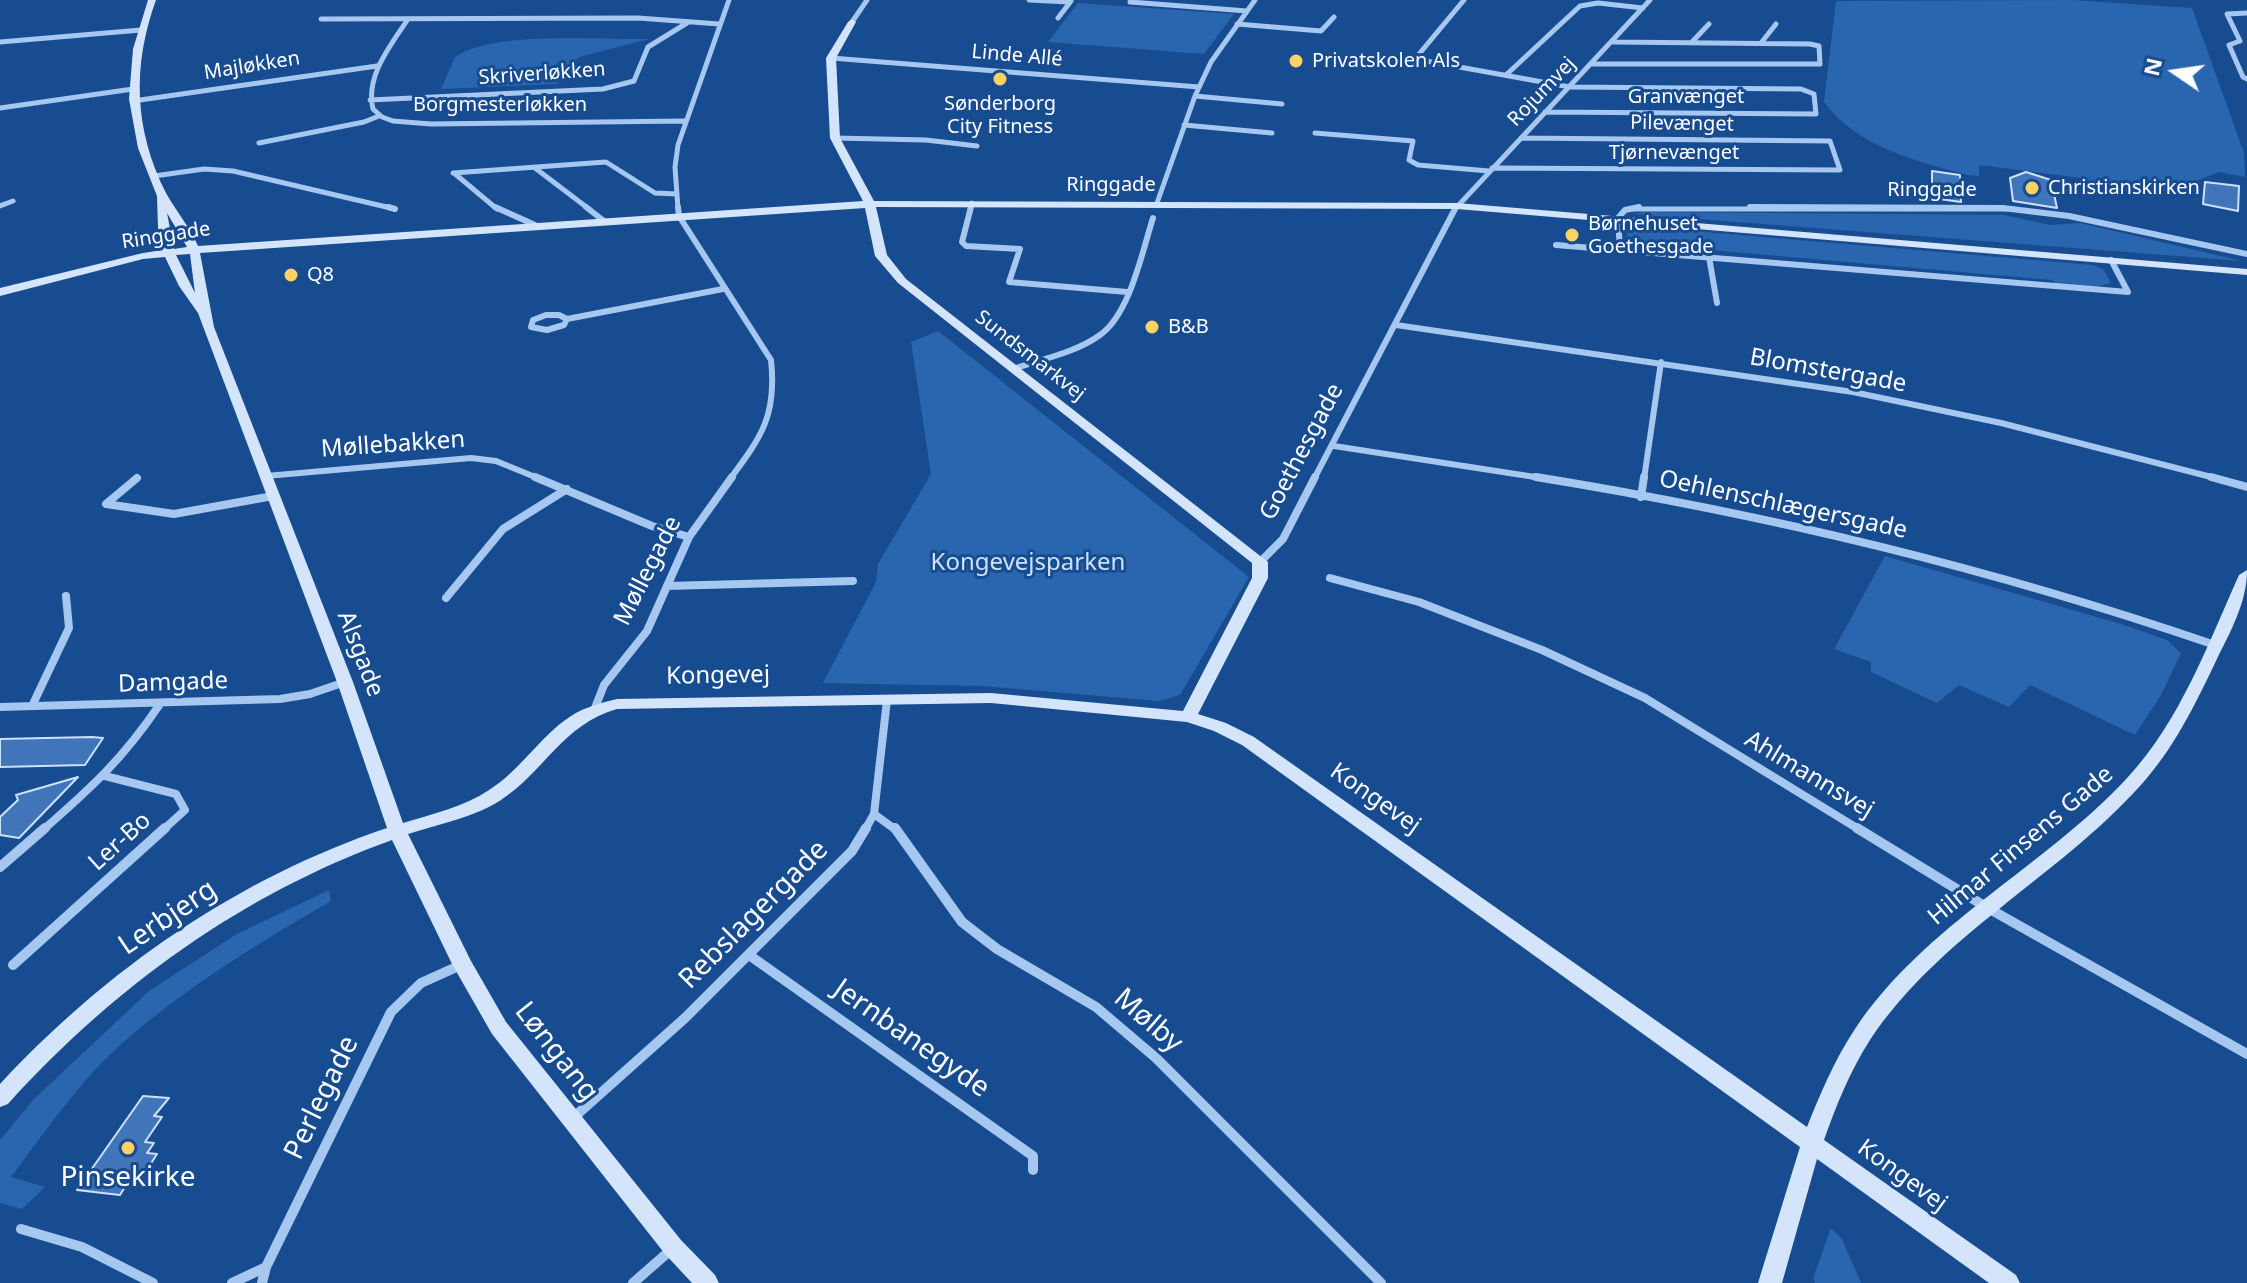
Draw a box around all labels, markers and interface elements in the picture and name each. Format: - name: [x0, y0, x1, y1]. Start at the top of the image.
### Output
- north arrow: [2135, 32, 2215, 112]
- street label: Linde Allé: [971, 40, 1063, 72]
- street label: Majløkken: [202, 47, 302, 85]
- place label: Privatskolen Als: [1312, 49, 1460, 73]
- marker: Privatskolen Als: [1287, 52, 1305, 70]
- street label: Rojumvej: [1503, 52, 1581, 132]
- text: N: [2135, 55, 2168, 79]
- street label: Skriverløkken: [478, 58, 606, 90]
- marker: Sønderborg City Fitness: [991, 70, 1009, 88]
- street label: Granvænget: [1628, 85, 1744, 109]
- place label: Sønderborg City Fitness: [944, 92, 1056, 139]
- street label: Borgmesterløkken: [413, 93, 587, 117]
- street label: Pilevænget: [1630, 111, 1734, 137]
- street label: Tjørnevænget: [1609, 141, 1739, 165]
- street label: Ringgade: [1066, 173, 1156, 197]
- place label: Christianskirken: [2048, 176, 2200, 200]
- street label: Ringgade: [1887, 178, 1977, 202]
- marker: Christianskirken: [2023, 179, 2041, 197]
- place label: Børnehuset Goethesgade: [1588, 212, 1713, 259]
- street label: Ringgade: [120, 217, 212, 255]
- marker: Børnehuset Goethesgade: [1563, 226, 1581, 244]
- place label: Q8: [307, 263, 334, 287]
- marker: Q8: [282, 266, 300, 284]
- street label: Sundsmarkvej: [970, 306, 1090, 406]
- place label: B&B: [1168, 315, 1209, 339]
- marker: B&B: [1143, 318, 1161, 336]
- street label: Blomstergade: [1747, 343, 1909, 399]
- street label: Goethesgade: [1254, 379, 1350, 525]
- street label: Møllebakken: [320, 426, 466, 464]
- street label: Oehlenschlægersgade: [1656, 465, 1910, 545]
- street label: Møllegade: [608, 512, 688, 630]
- park label: Kongevejsparken: [931, 549, 1125, 577]
- street label: Alsgade: [331, 607, 389, 701]
- street label: Kongevej: [666, 661, 770, 691]
- street label: Damgade: [118, 667, 228, 699]
- street label: Ahlmannsvej: [1739, 725, 1879, 825]
- street label: Kongevej: [1324, 757, 1426, 841]
- street label: Hilmar Finsens Gade: [1923, 760, 2119, 932]
- street label: Ler-Bo: [83, 807, 157, 877]
- street label: Rebslagergade: [672, 833, 836, 997]
- street label: Lerbjerg: [113, 873, 223, 963]
- street label: Jernbanegyde: [826, 973, 996, 1105]
- street label: Mølby: [1107, 982, 1189, 1060]
- street label: Løngang: [507, 996, 605, 1108]
- street label: Perlegade: [278, 1031, 366, 1165]
- street label: Kongevej: [1851, 1134, 1953, 1218]
- marker: Pinsekirke: [119, 1139, 137, 1157]
- place label: Pinsekirke: [60, 1161, 196, 1195]

